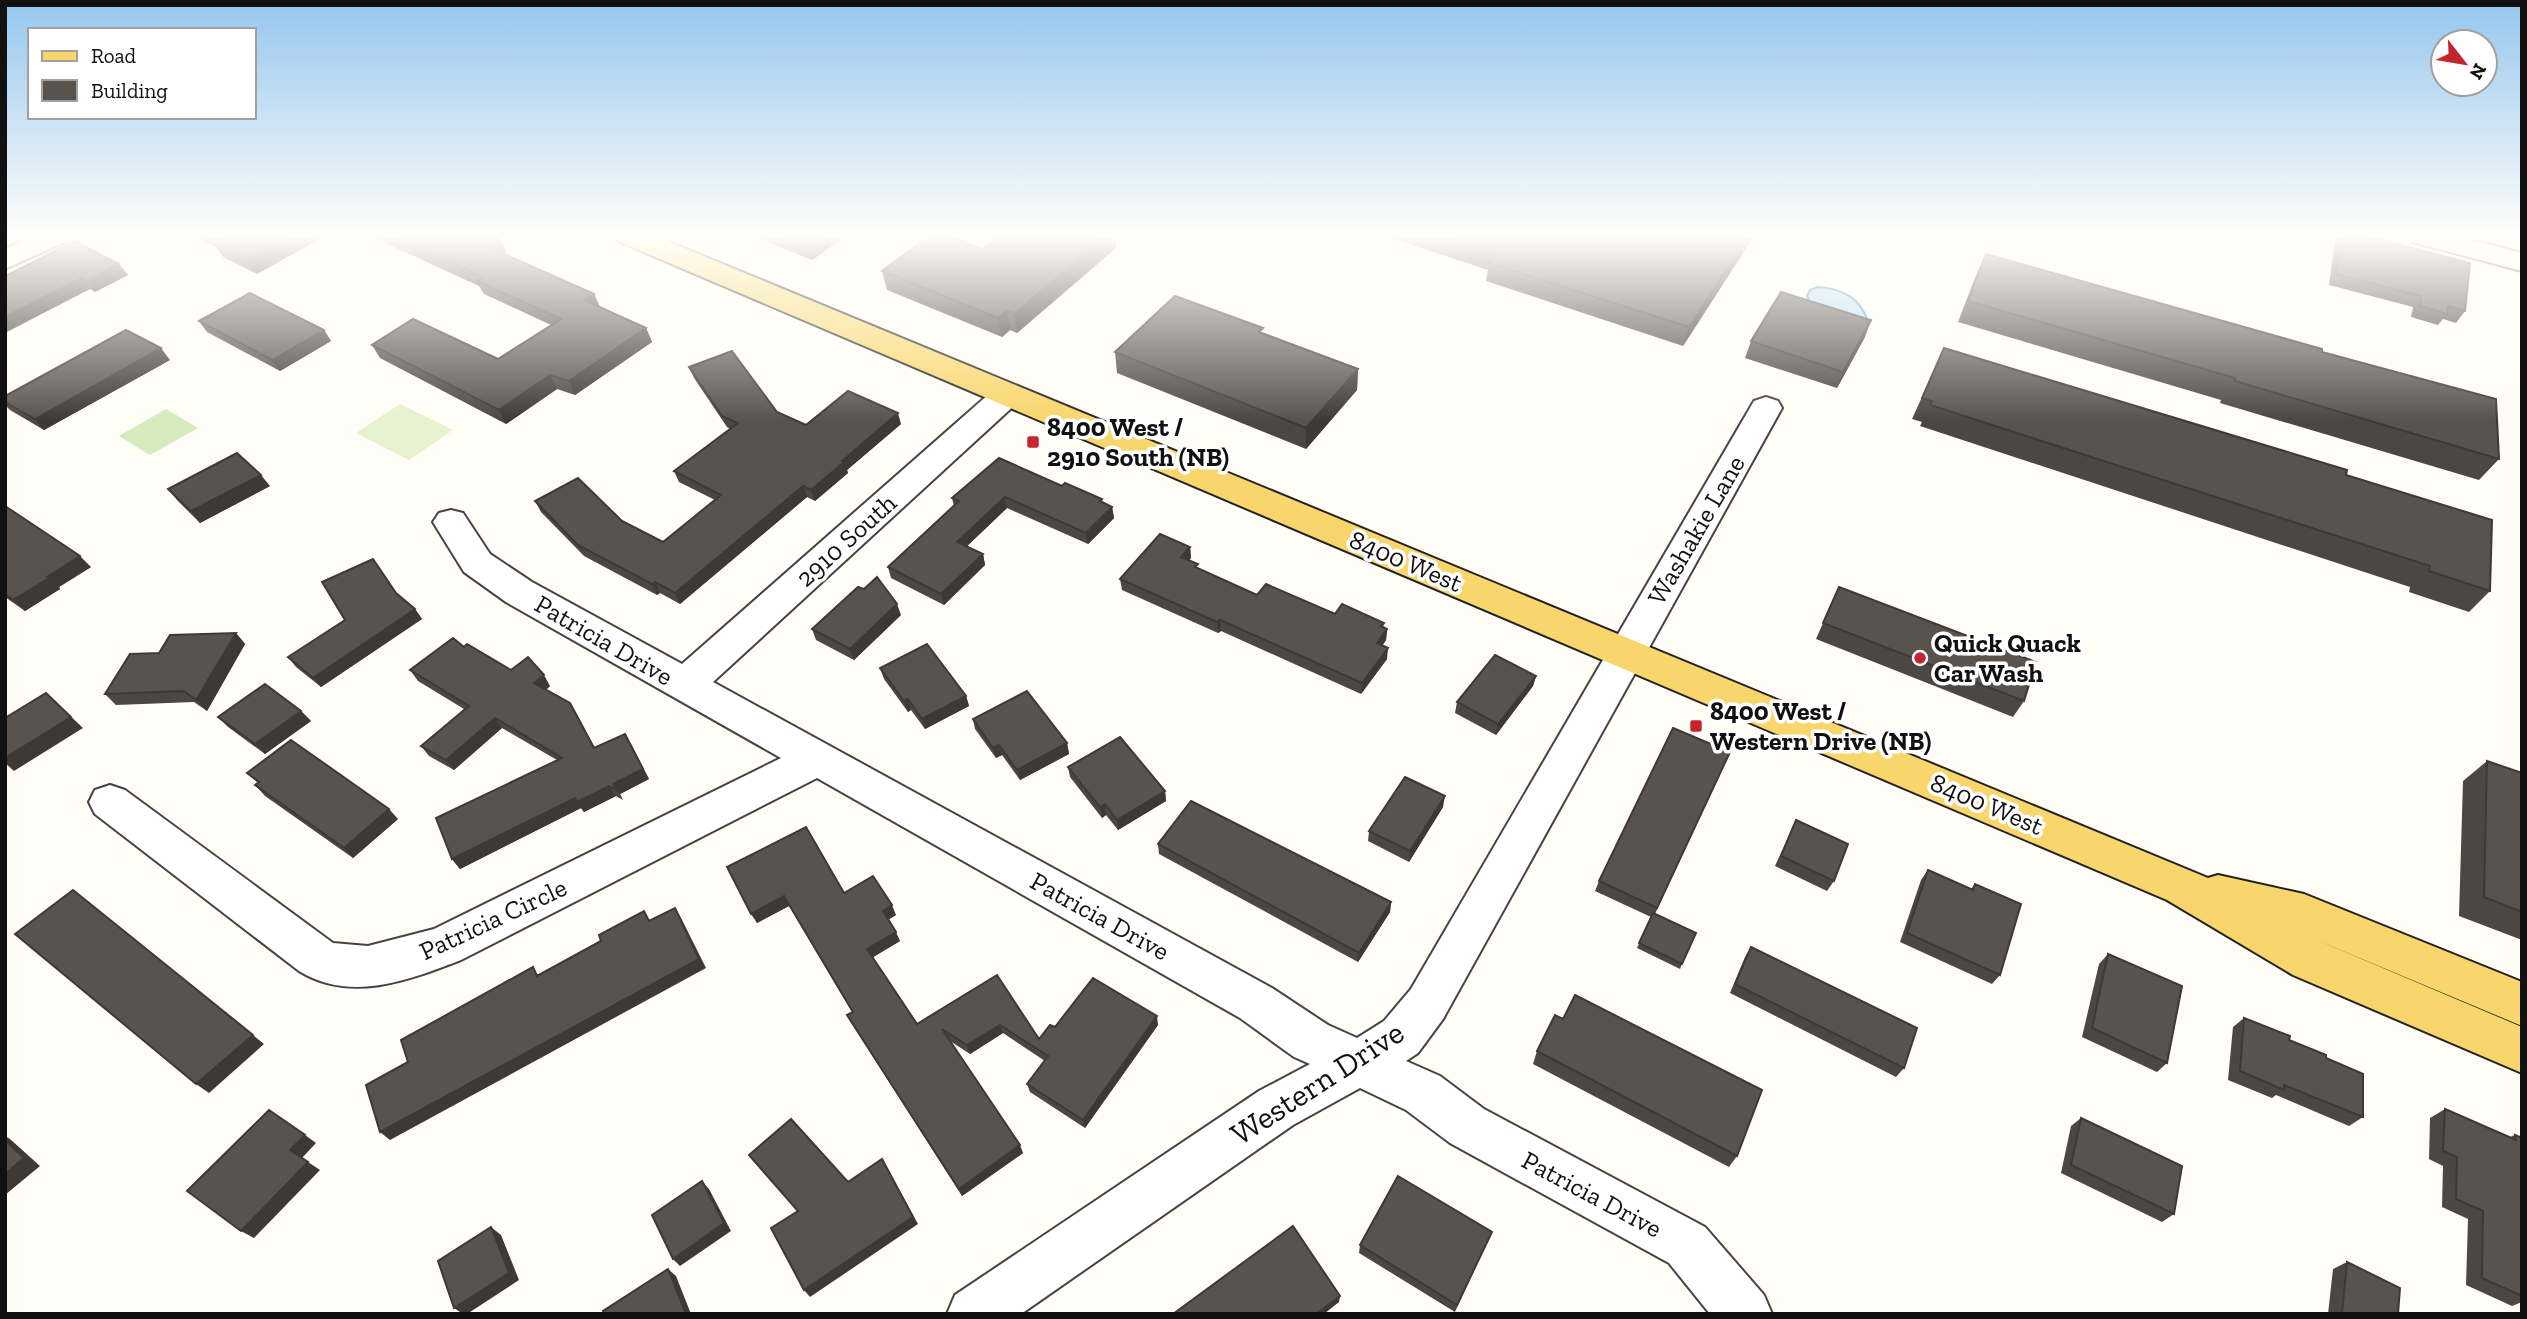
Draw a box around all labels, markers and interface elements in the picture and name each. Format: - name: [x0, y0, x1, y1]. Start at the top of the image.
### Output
- legend: [28, 28, 256, 119]
- north arrow: [2429, 28, 2499, 98]
- text: Road: [91, 43, 137, 68]
- text: N: [2465, 59, 2492, 84]
- text: Building: [91, 78, 168, 103]
- place label: 8400 West / 2910 South (NB): [1047, 411, 1229, 473]
- marker: 8400 West / 2910 South (NB): [1025, 434, 1041, 450]
- street label: Washakie Lane: [1640, 450, 1752, 610]
- street label: 2910 South: [789, 486, 903, 593]
- street label: 8400 West: [1345, 523, 1468, 599]
- street label: Patricia Drive: [529, 588, 679, 692]
- place label: Quick Quack Car Wash: [1934, 627, 2081, 689]
- marker: Quick Quack Car Wash: [1912, 650, 1928, 666]
- place label: 8400 West / Western Drive (NB): [1710, 695, 1931, 757]
- marker: 8400 West / Western Drive (NB): [1688, 718, 1704, 734]
- street label: 8400 West: [1926, 766, 2049, 842]
- street label: Patricia Drive: [1025, 865, 1175, 967]
- street label: Patricia Circle: [414, 871, 572, 967]
- street label: Western Drive: [1223, 1013, 1411, 1153]
- street label: Patricia Drive: [1516, 1144, 1668, 1244]

